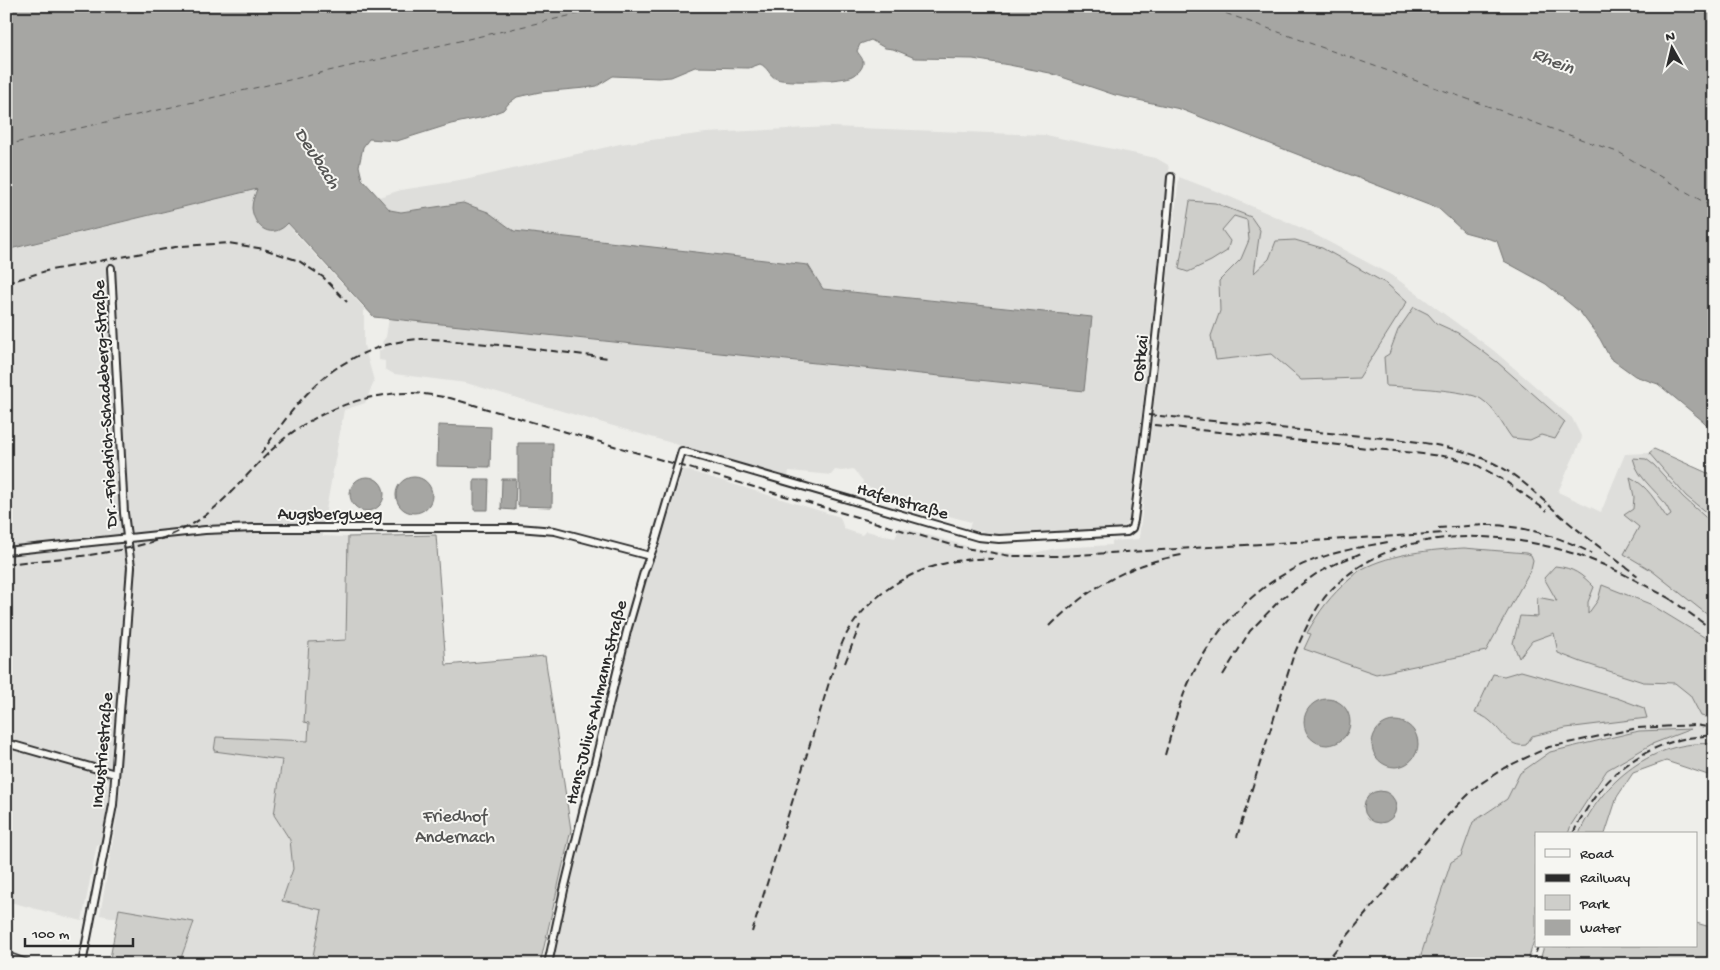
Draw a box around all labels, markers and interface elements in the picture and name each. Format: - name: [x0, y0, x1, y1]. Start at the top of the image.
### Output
- north arrow: [1648, 22, 1698, 72]
- text: N: [1665, 29, 1676, 47]
- water label: Rhein: [1528, 43, 1578, 82]
- water label: Deubach: [288, 124, 345, 194]
- street label: Dr.-Friedrich-Schadeberg-Straße: [89, 279, 124, 529]
- street label: Ostkai: [1128, 334, 1155, 383]
- street label: Hafenstraße: [854, 479, 951, 526]
- street label: Augsbergweg: [278, 505, 382, 526]
- street label: Hans-Julius-Ahlmann-Straße: [562, 598, 633, 807]
- street label: Industriestraße: [88, 691, 119, 809]
- park label: Friedhof Andernach: [415, 807, 495, 849]
- legend: [1535, 832, 1698, 948]
- text: Road: [1580, 846, 1614, 864]
- text: Railway: [1580, 870, 1631, 888]
- text: Park: [1579, 896, 1610, 914]
- scale bar: [25, 915, 132, 947]
- text: Water: [1580, 920, 1622, 938]
- text: 100 m: [31, 926, 70, 944]

